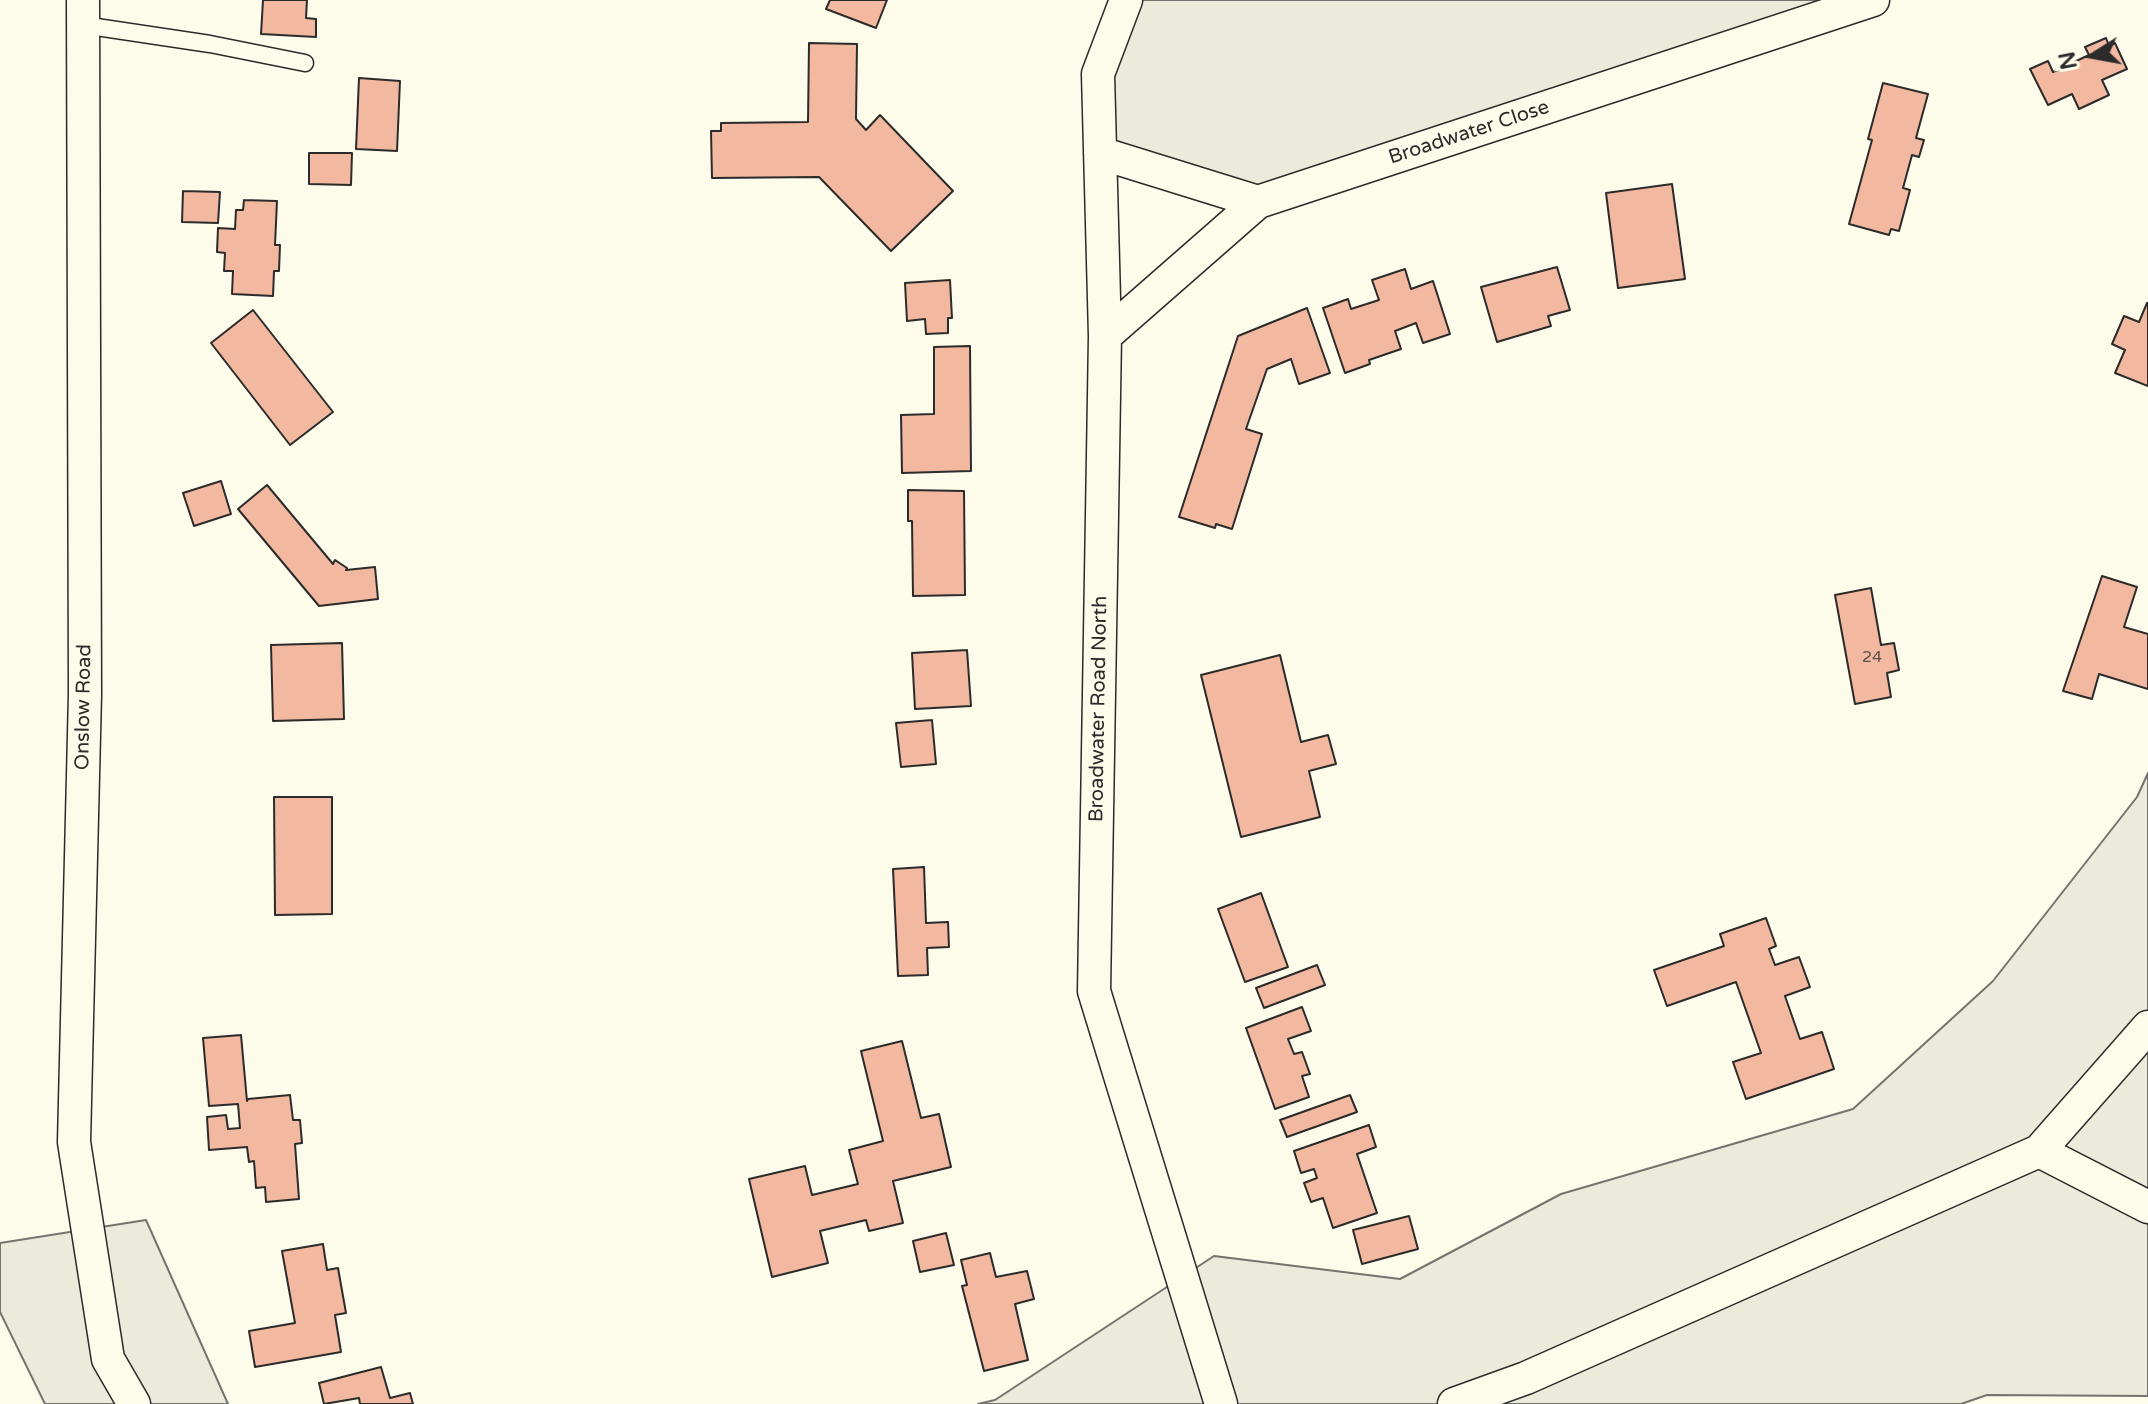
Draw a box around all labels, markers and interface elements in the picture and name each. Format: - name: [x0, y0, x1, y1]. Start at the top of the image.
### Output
- north arrow: [2052, 16, 2132, 96]
- text: N: [2054, 49, 2083, 72]
- street label: Broadwater Close: [1386, 96, 1552, 170]
- street label: Broadwater Road North: [1085, 596, 1113, 822]
- street label: Onslow Road: [71, 644, 97, 770]
- house number: 24: [1862, 648, 1882, 668]

